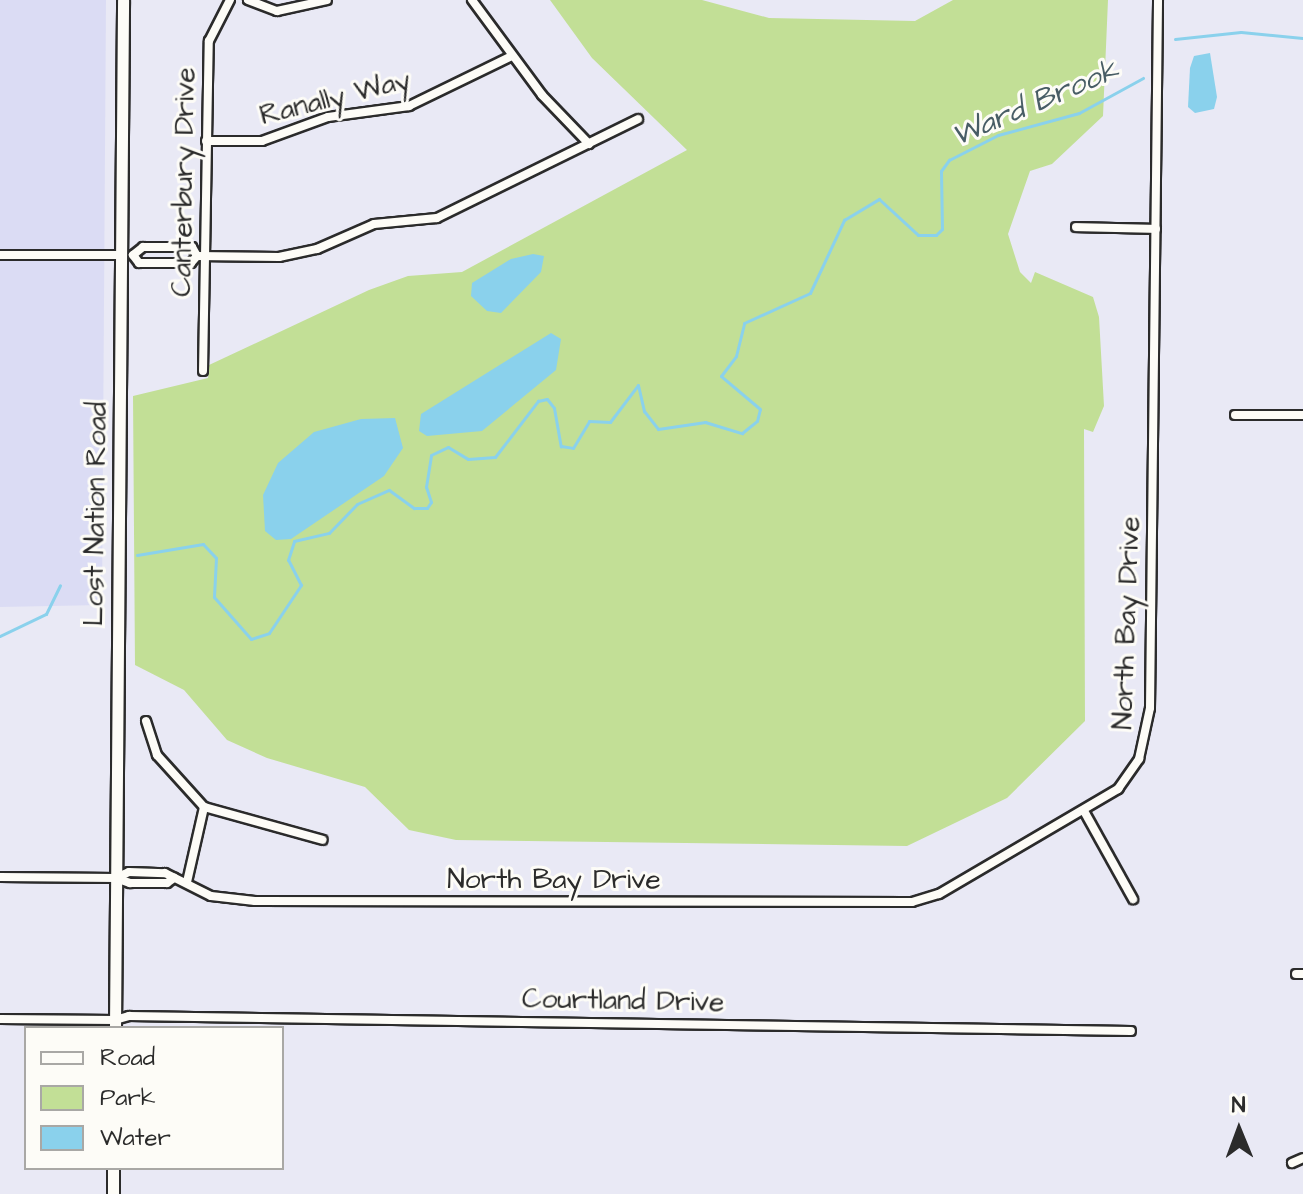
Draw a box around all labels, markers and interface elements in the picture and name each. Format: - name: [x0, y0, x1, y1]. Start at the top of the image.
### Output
- water label: Ward Brook: [946, 52, 1124, 154]
- street label: Ranally Way: [256, 63, 414, 133]
- street label: Canterbury Drive: [165, 67, 203, 297]
- street label: Lost Nation Road: [77, 402, 115, 626]
- street label: North Bay Drive: [1106, 516, 1148, 730]
- street label: North Bay Drive: [447, 863, 661, 897]
- street label: Courtland Drive: [522, 982, 724, 1020]
- legend: [24, 1026, 284, 1170]
- text: Road: [100, 1041, 155, 1075]
- text: Park: [100, 1081, 156, 1115]
- north arrow: [1199, 1090, 1279, 1170]
- text: N: [1231, 1090, 1246, 1121]
- text: Water: [100, 1121, 171, 1155]

